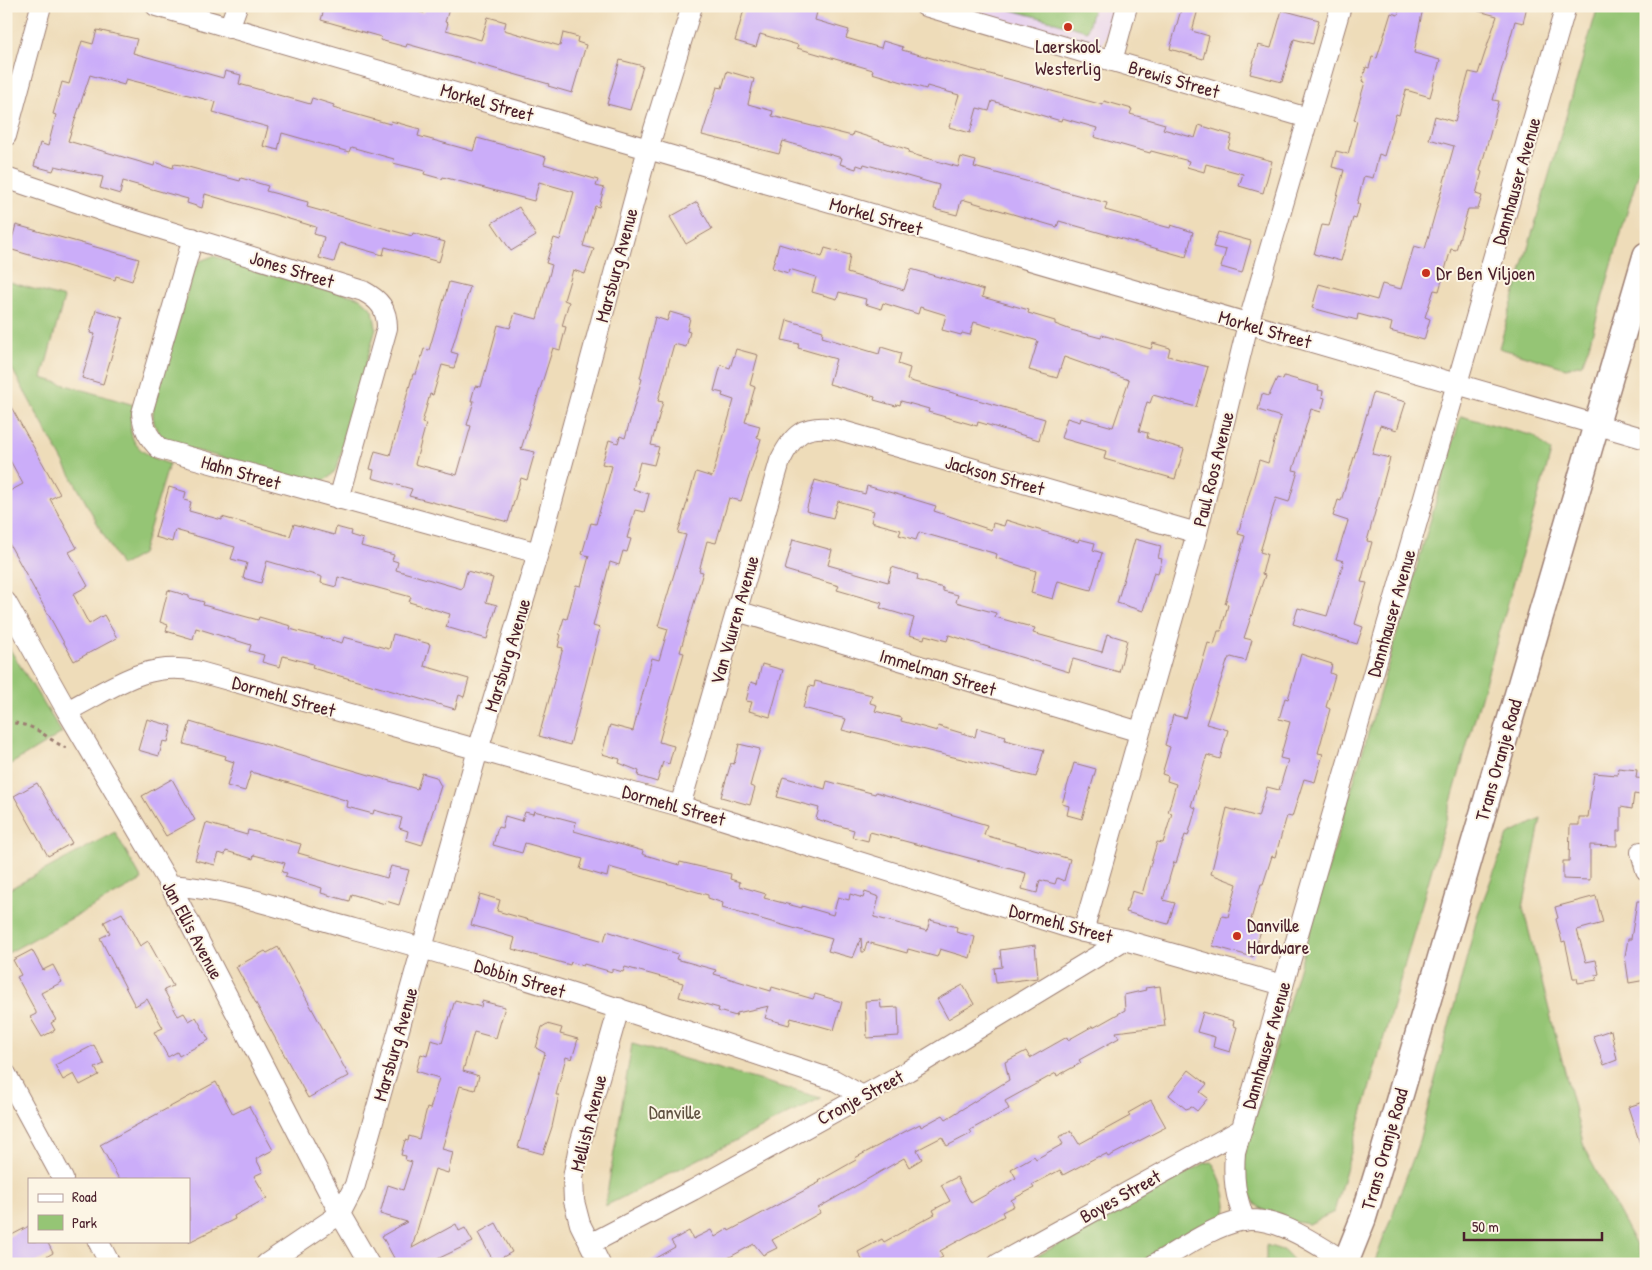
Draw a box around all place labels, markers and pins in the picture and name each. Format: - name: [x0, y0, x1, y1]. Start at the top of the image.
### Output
- marker: Laerskool Westerlig: [1062, 21, 1074, 33]
- place label: Laerskool Westerlig: [1035, 33, 1101, 81]
- place label: Dr Ben Viljoen: [1436, 260, 1535, 286]
- marker: Dr Ben Viljoen: [1420, 267, 1432, 279]
- place label: Danville Hardware: [1247, 912, 1310, 960]
- marker: Danville Hardware: [1231, 930, 1243, 942]

